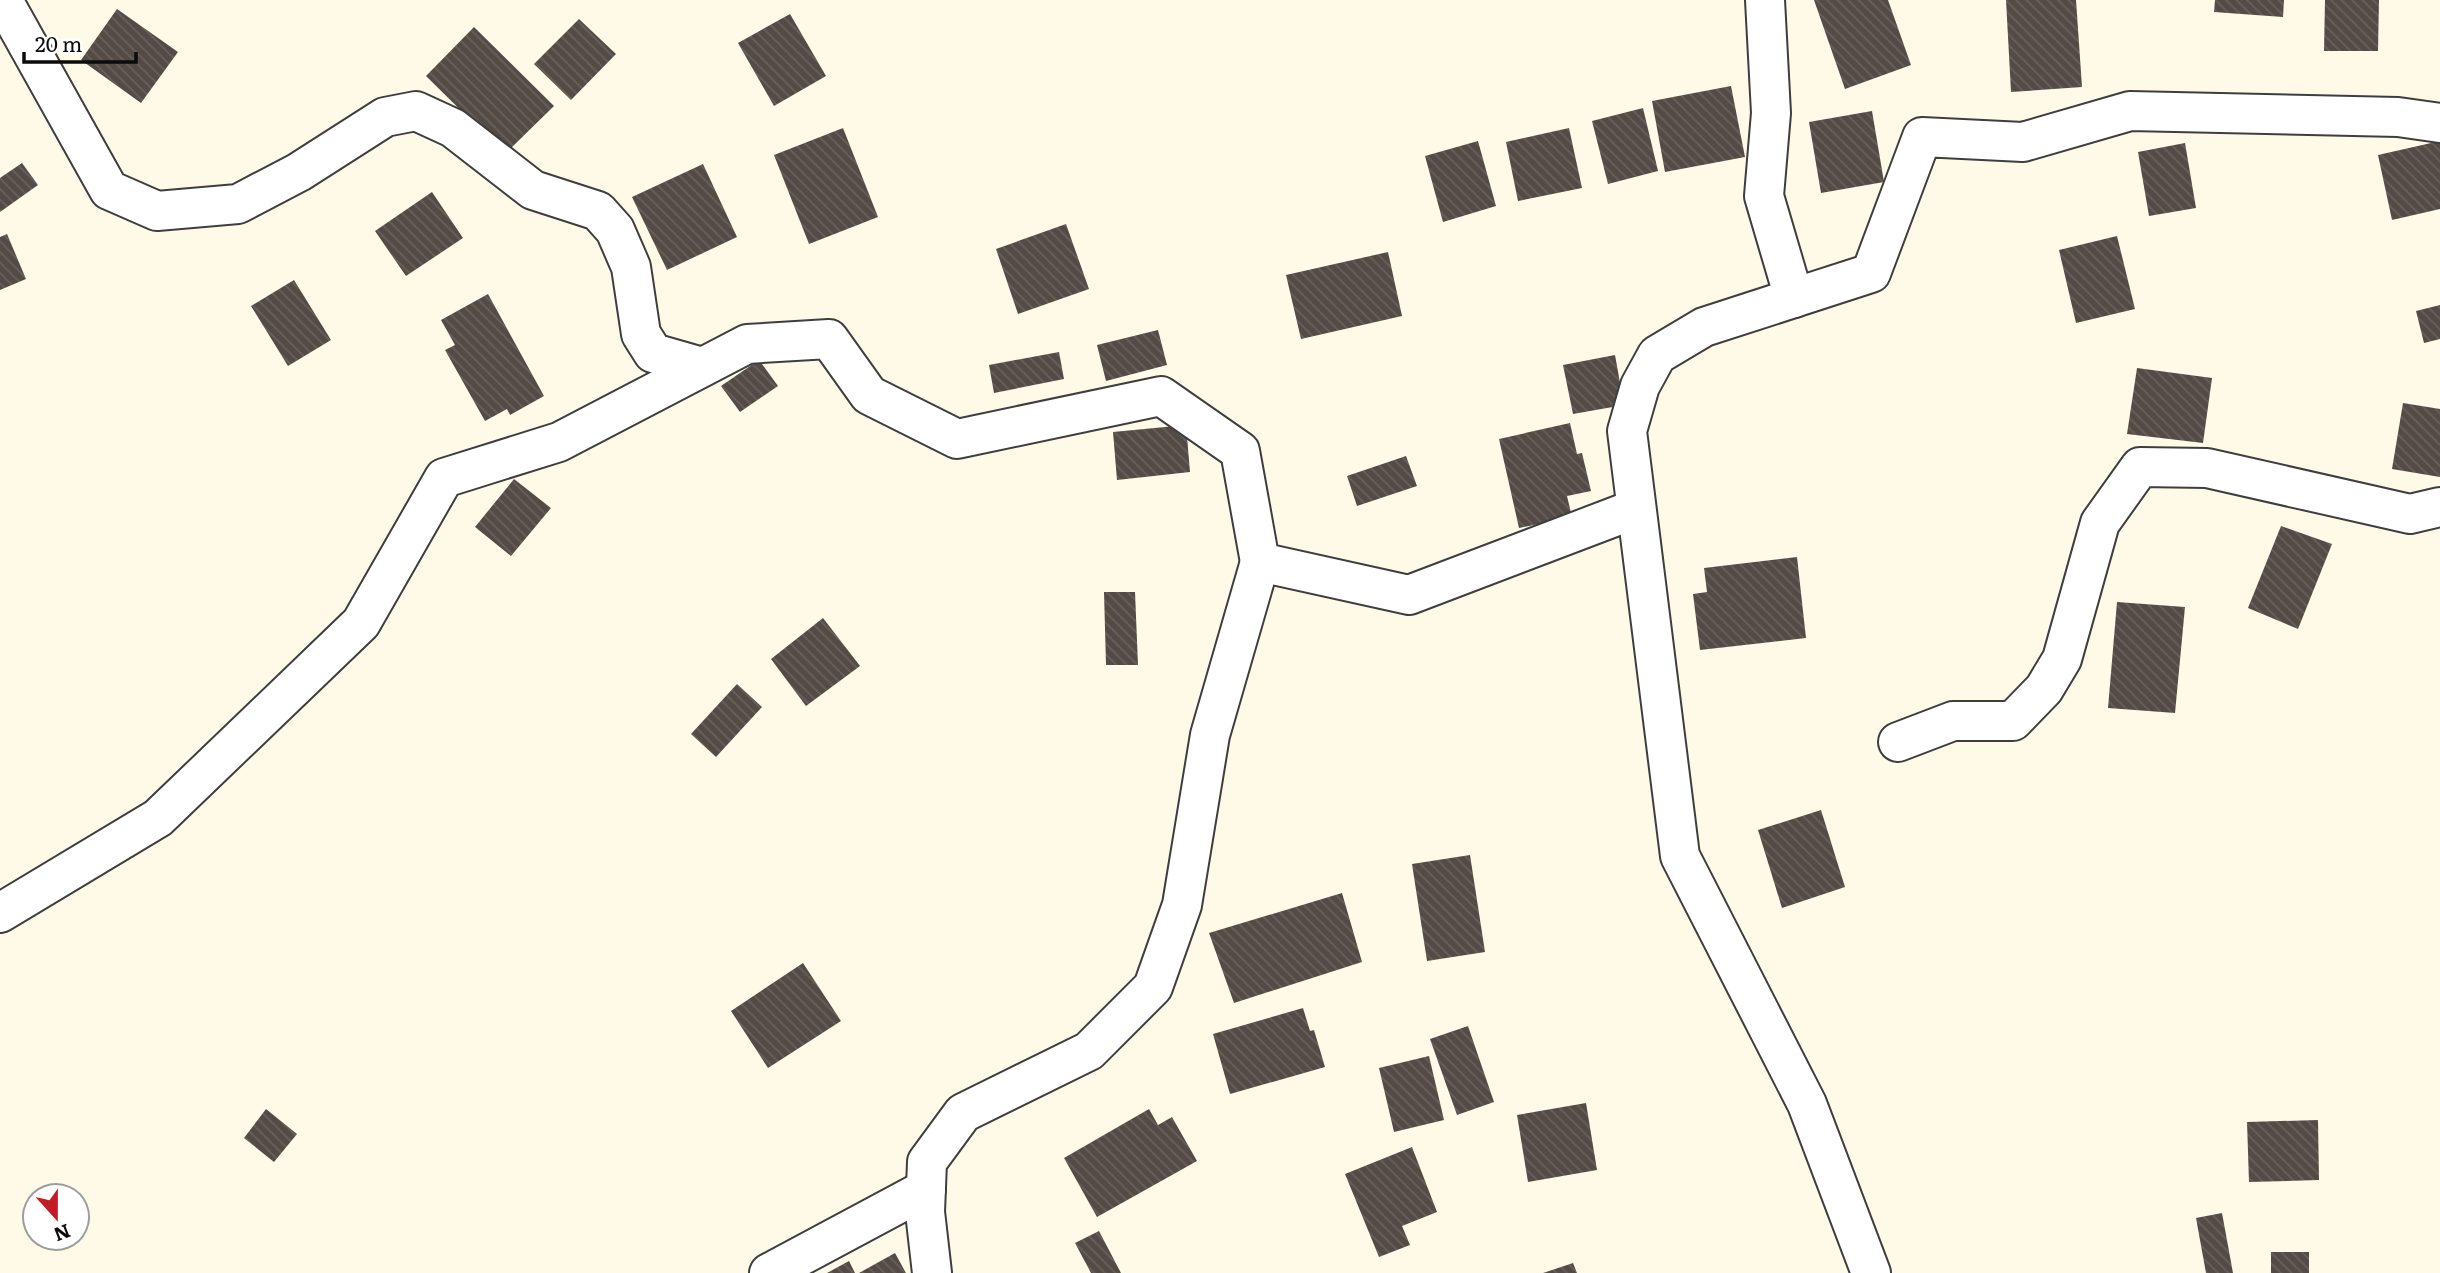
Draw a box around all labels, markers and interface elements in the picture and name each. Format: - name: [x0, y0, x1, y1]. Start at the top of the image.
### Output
- scale bar: [24, 21, 136, 65]
- text: 20 m: [35, 27, 82, 58]
- north arrow: [21, 1182, 91, 1252]
- text: N: [50, 1218, 75, 1250]

